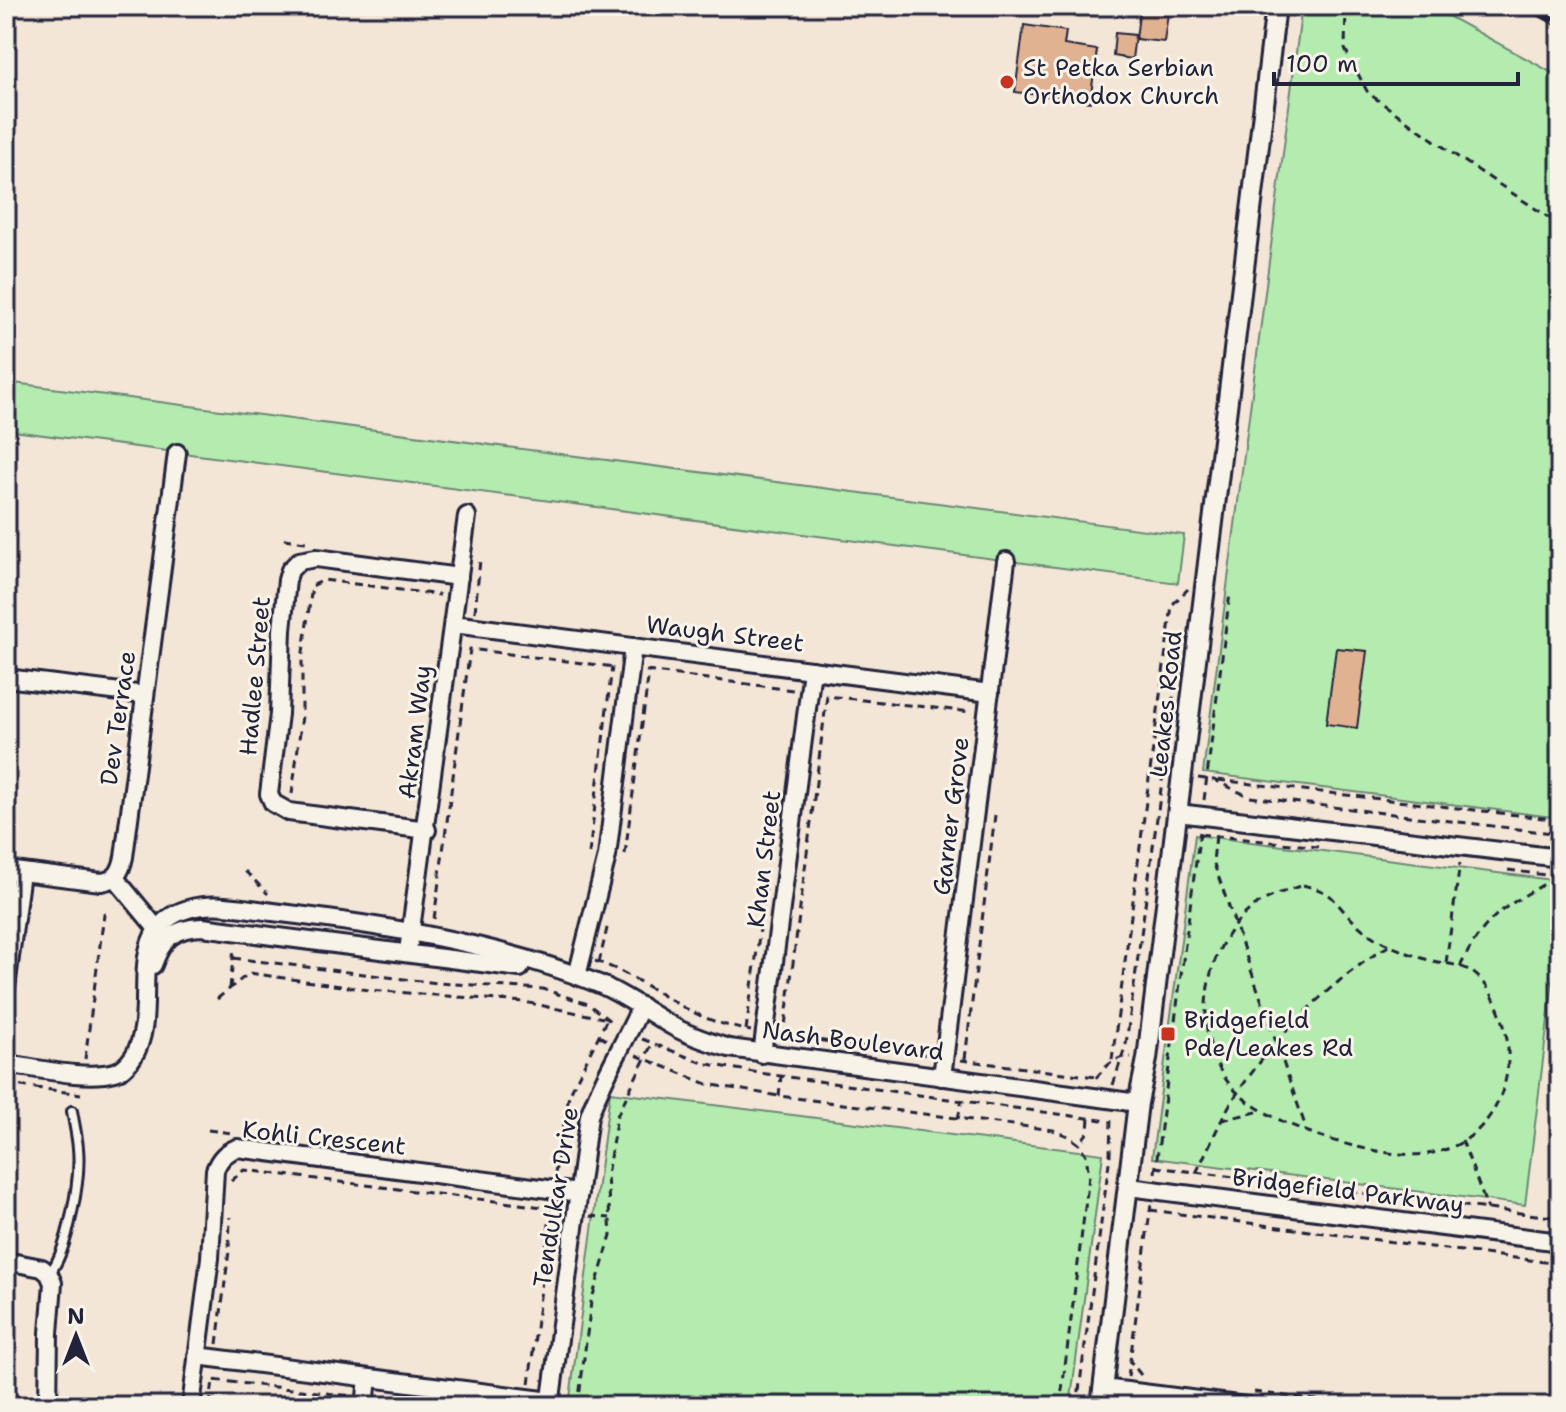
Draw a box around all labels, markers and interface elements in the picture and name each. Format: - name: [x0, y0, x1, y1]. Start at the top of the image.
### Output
- scale bar: [1274, 36, 1518, 86]
- text: 100 m: [1286, 48, 1358, 80]
- place label: St Petka Serbian Orthodox Church: [1023, 52, 1219, 112]
- marker: St Petka Serbian Orthodox Church: [998, 73, 1016, 91]
- street label: Hadlee Street: [232, 595, 278, 757]
- street label: Waugh Street: [644, 608, 806, 660]
- street label: Leakes Road: [1142, 629, 1190, 779]
- street label: Dev Terrace: [93, 649, 143, 787]
- street label: Akram Way: [391, 663, 439, 801]
- street label: Garner Grove: [925, 735, 977, 897]
- street label: Khan Street: [740, 789, 788, 929]
- place label: Bridgefield Pde/Leakes Rd: [1184, 1004, 1353, 1064]
- street label: Nash Boulevard: [760, 1014, 946, 1068]
- marker: Bridgefield Pde/Leakes Rd: [1159, 1025, 1177, 1043]
- street label: Tendulkar Drive: [526, 1105, 586, 1289]
- street label: Kohli Crescent: [241, 1114, 407, 1162]
- street label: Bridgefield Parkway: [1230, 1161, 1466, 1221]
- north arrow: [36, 1296, 116, 1376]
- text: N: [67, 1302, 85, 1331]

